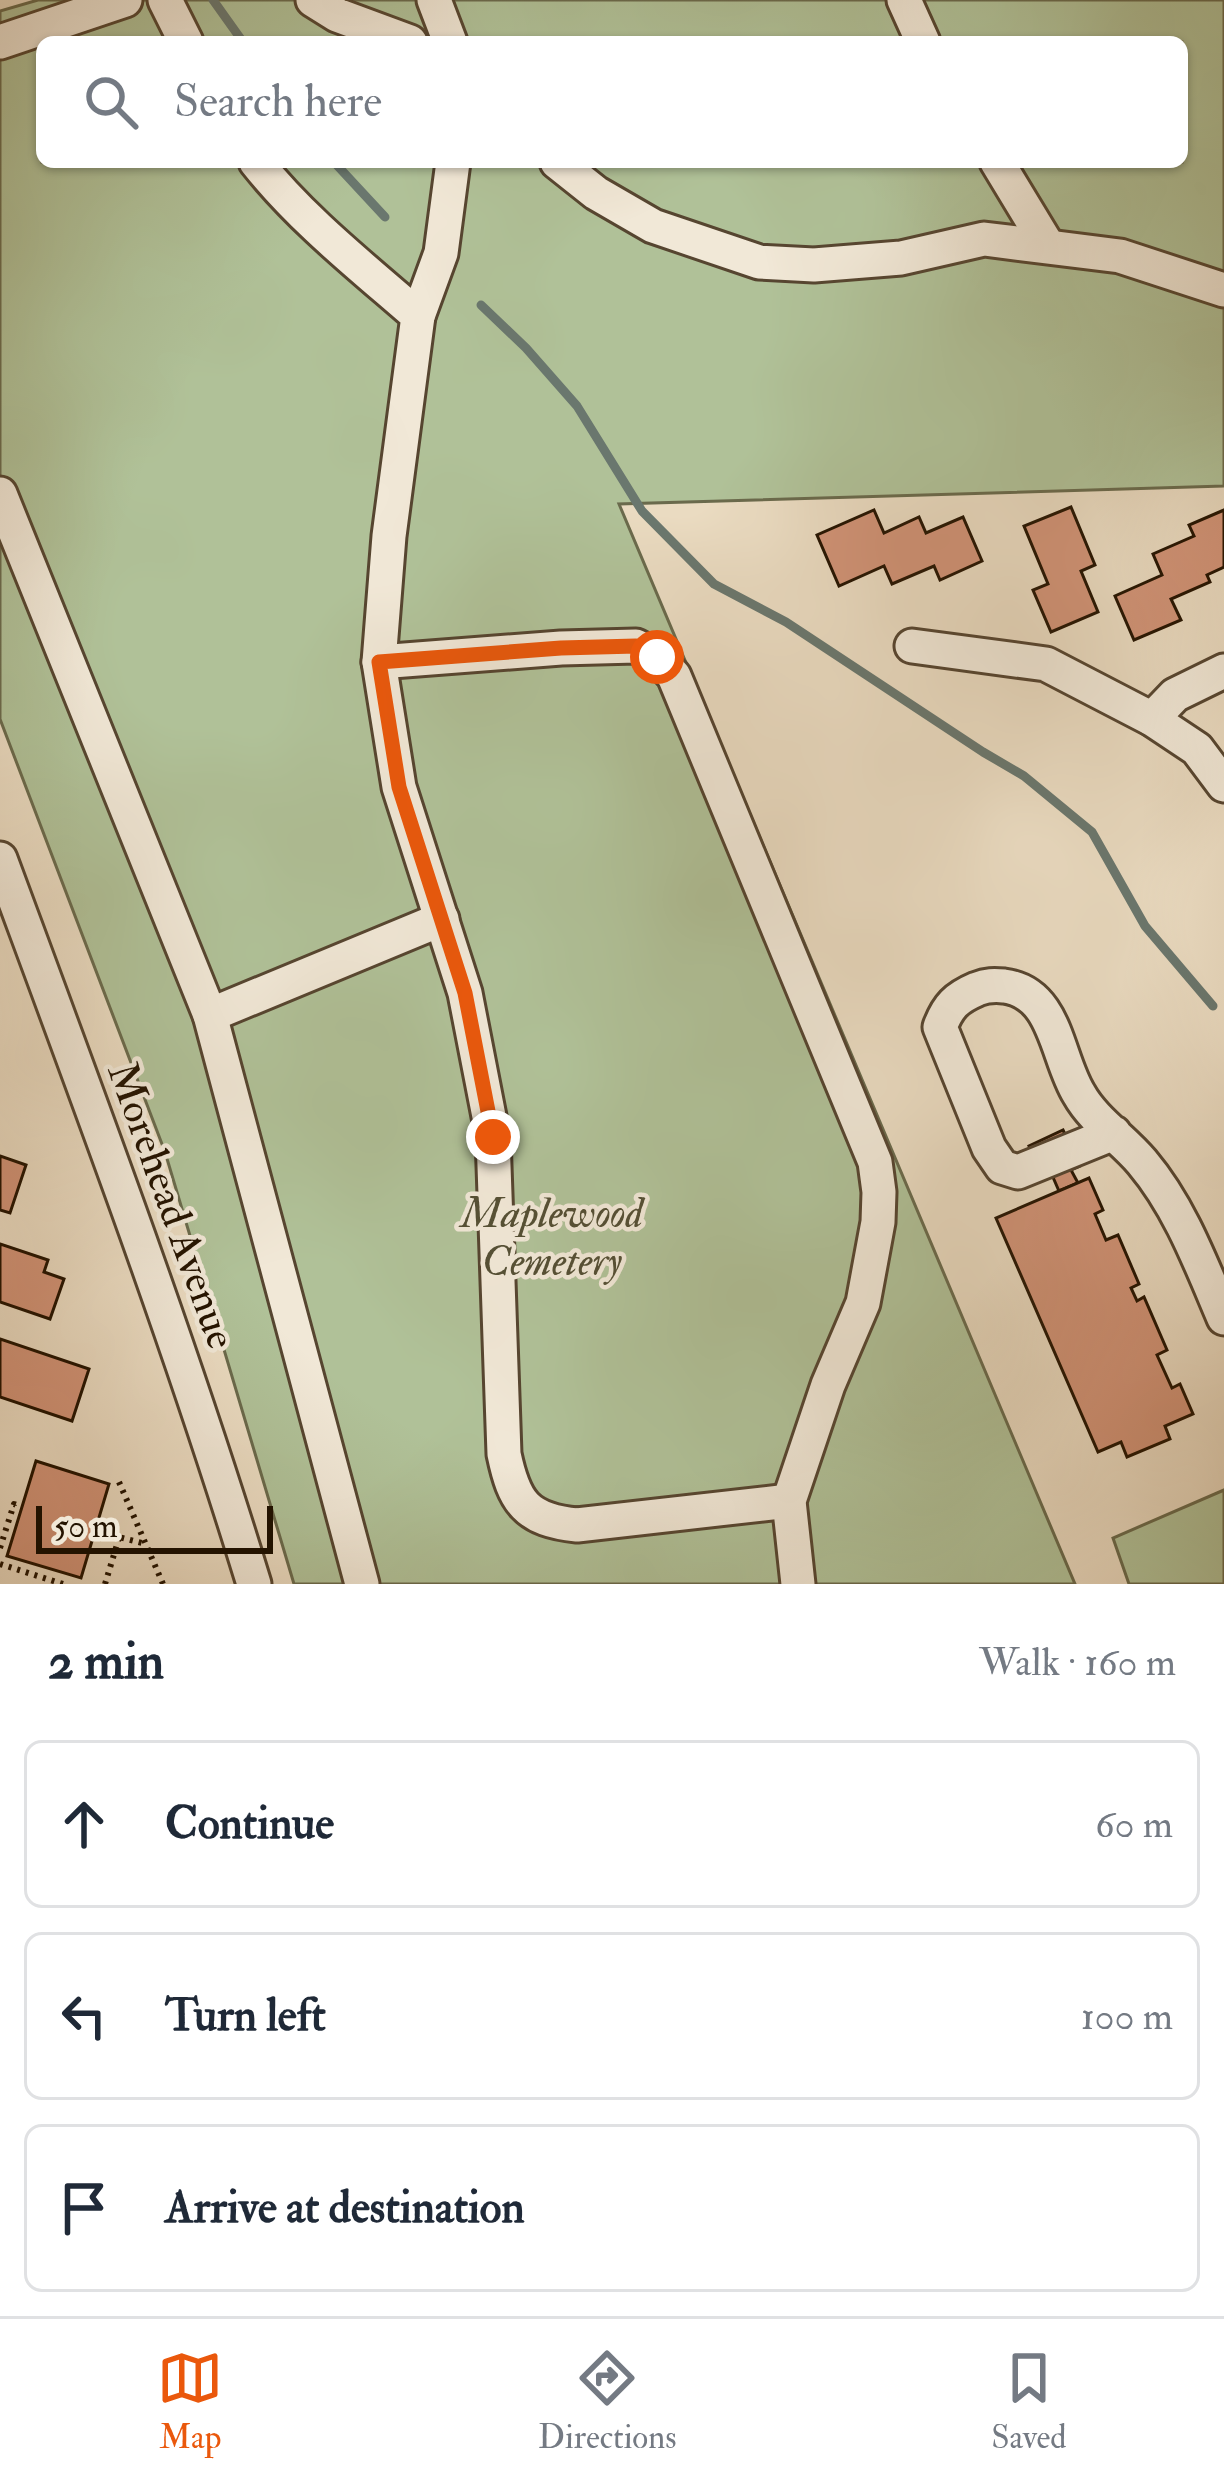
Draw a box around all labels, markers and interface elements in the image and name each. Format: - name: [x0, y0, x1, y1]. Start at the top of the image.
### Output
- search box: [36, 36, 1188, 168]
- icon: search: [78, 69, 144, 135]
- text: Search here: [174, 74, 382, 130]
- route start: [630, 630, 684, 684]
- street label: Morehead Avenue: [95, 1055, 247, 1356]
- route end: [466, 1110, 520, 1164]
- park label: Maplewood Cemetery: [458, 1188, 646, 1288]
- scale bar: [36, 1500, 273, 1553]
- text: 50 m: [54, 1506, 118, 1547]
- text: 2 min: [48, 1630, 164, 1694]
- text: Walk · 160 m: [979, 1638, 1176, 1687]
- icon: ahead: [51, 1791, 117, 1857]
- text: Continue: [165, 1796, 334, 1852]
- text: 60 m: [1095, 1800, 1173, 1849]
- icon: left: [51, 1983, 117, 2049]
- text: Turn left: [165, 1988, 326, 2044]
- text: 100 m: [1081, 1992, 1173, 2041]
- icon: arrive: [51, 2175, 117, 2241]
- text: Arrive at destination: [165, 2180, 525, 2236]
- tab: Map: [157, 2345, 223, 2458]
- tab: Directions: [538, 2345, 677, 2458]
- tab: Saved: [991, 2345, 1067, 2458]

